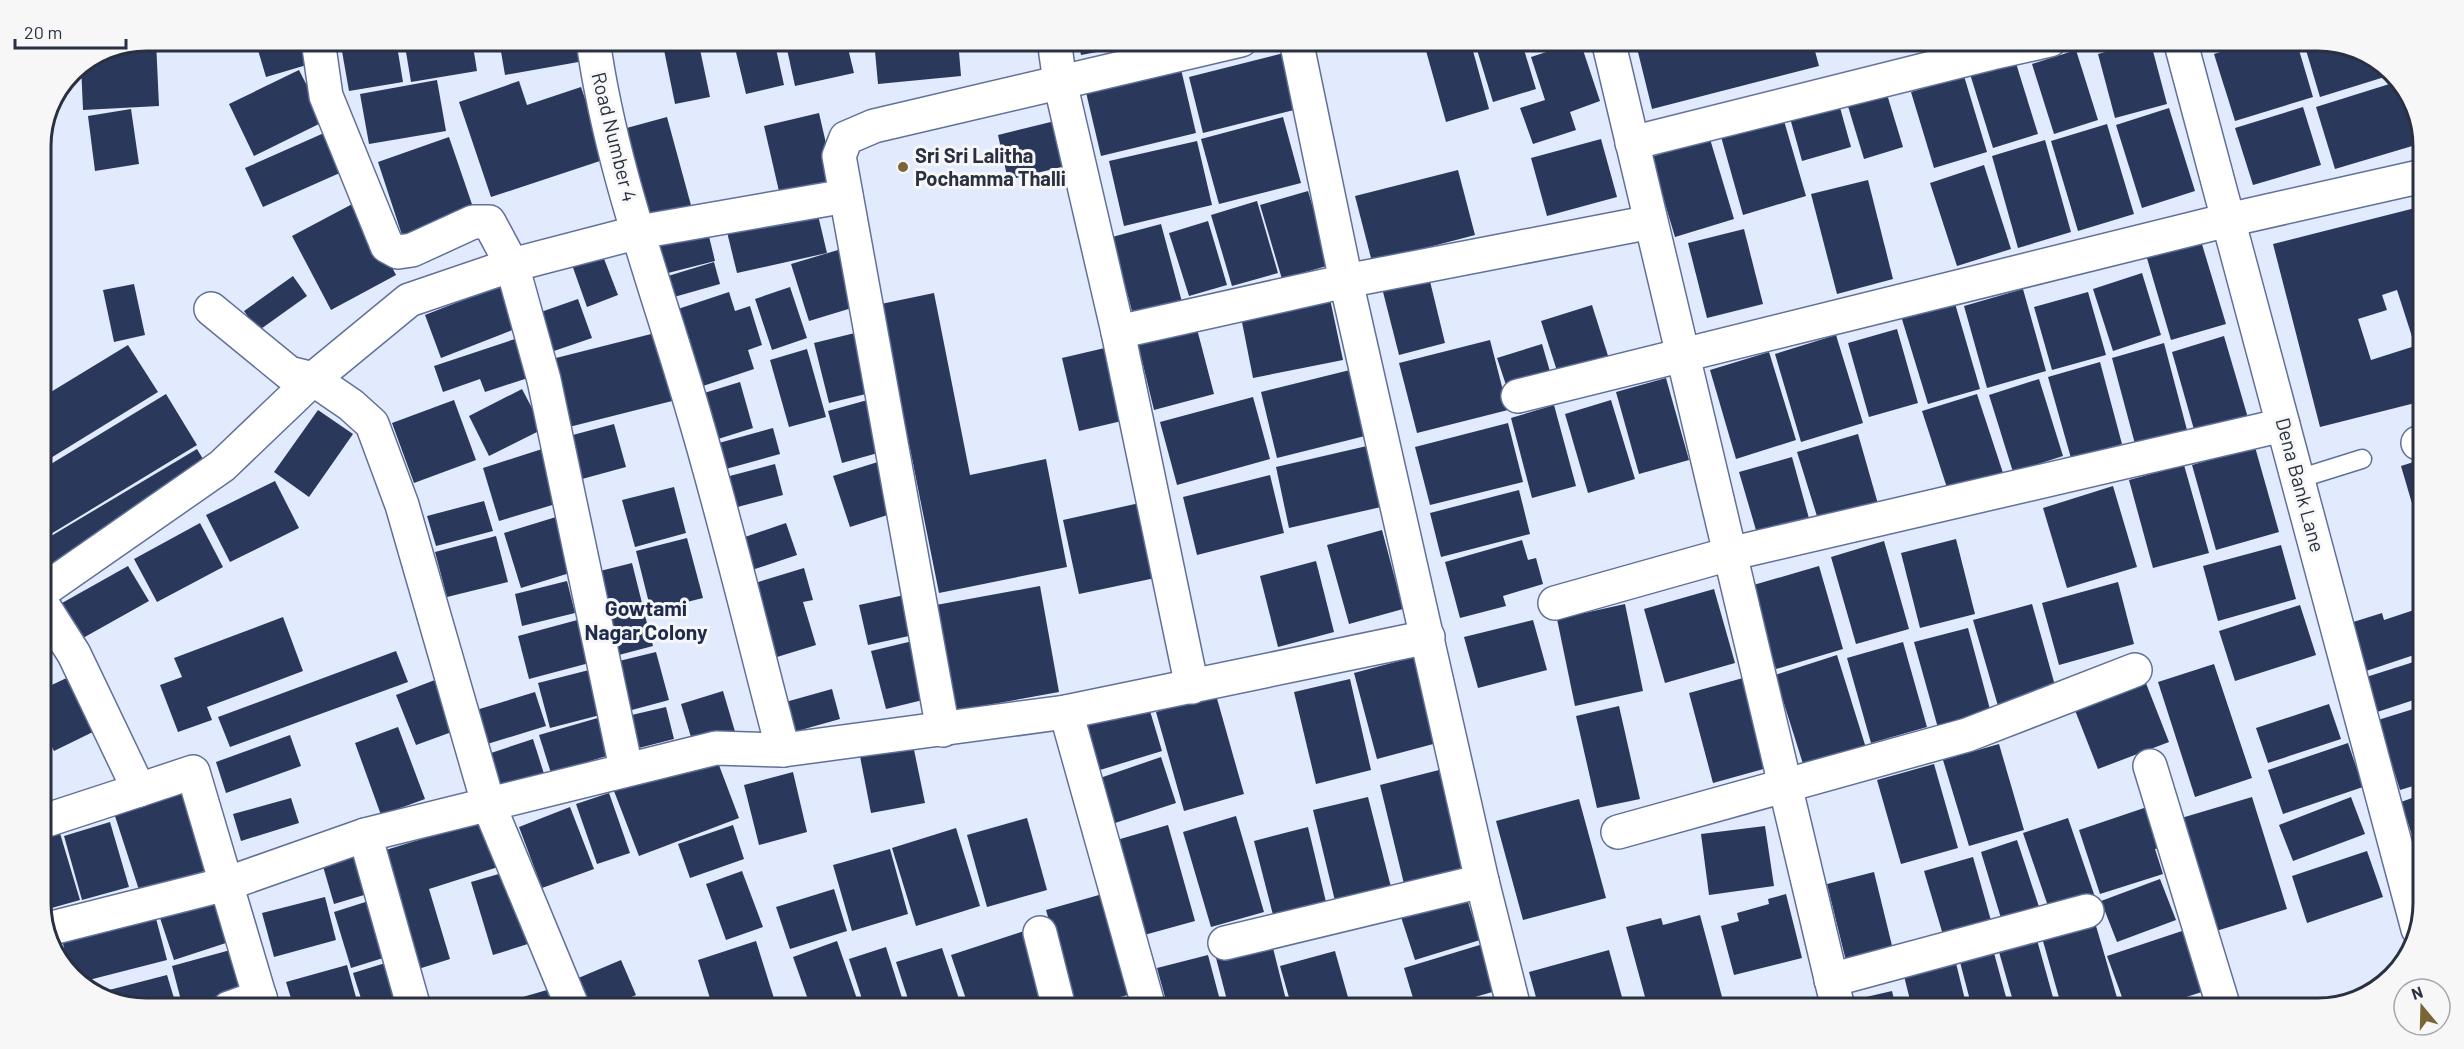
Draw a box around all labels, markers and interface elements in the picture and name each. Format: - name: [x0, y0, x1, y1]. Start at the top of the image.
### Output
- scale bar: [15, 12, 126, 50]
- text: 20 m: [24, 21, 62, 43]
- street label: Road Number 4: [587, 69, 643, 204]
- place label: Sri Sri Lalitha Pochamma Thalli: [915, 143, 1066, 190]
- marker: Sri Sri Lalitha Pochamma Thalli: [896, 160, 910, 174]
- street label: Dena Bank Lane: [2271, 415, 2330, 555]
- district label: Gowtami Nagar Colony: [585, 595, 708, 644]
- north arrow: [2392, 977, 2452, 1037]
- text: N: [2409, 982, 2425, 1003]

